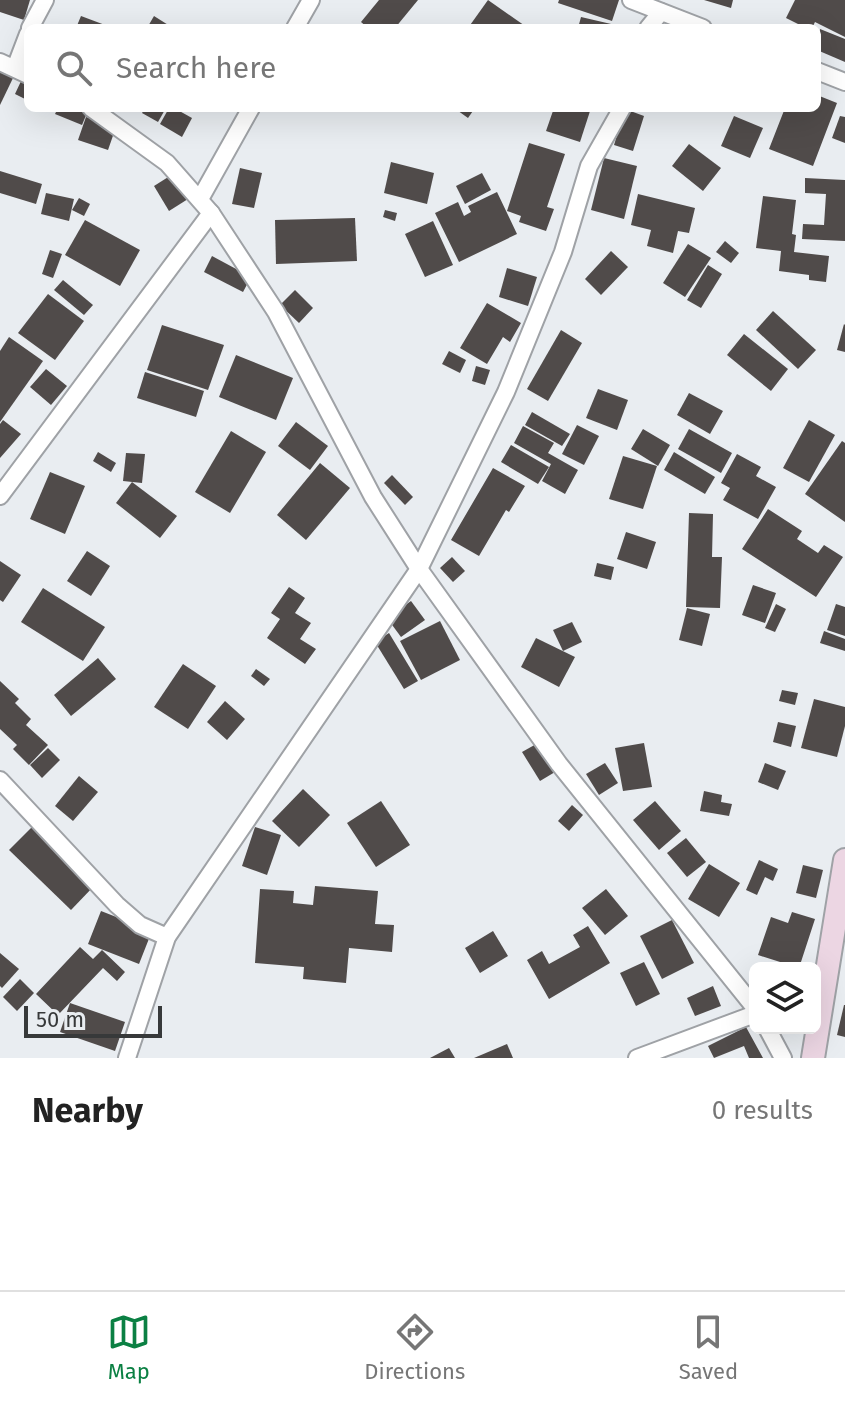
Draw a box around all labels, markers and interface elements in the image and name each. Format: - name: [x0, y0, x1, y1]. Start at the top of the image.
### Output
- search box: [24, 24, 821, 112]
- icon: search: [52, 46, 96, 90]
- text: Search here: [116, 50, 276, 86]
- map controls: [749, 962, 821, 1034]
- button: layers: [749, 962, 821, 1034]
- scale bar: [24, 1002, 162, 1038]
- text: 50 m: [36, 1006, 84, 1033]
- text: Nearby: [32, 1090, 143, 1131]
- text: 0 results: [712, 1095, 813, 1126]
- tab: Map: [107, 1310, 151, 1385]
- tab: Directions: [364, 1310, 465, 1385]
- tab: Saved: [679, 1310, 738, 1385]

